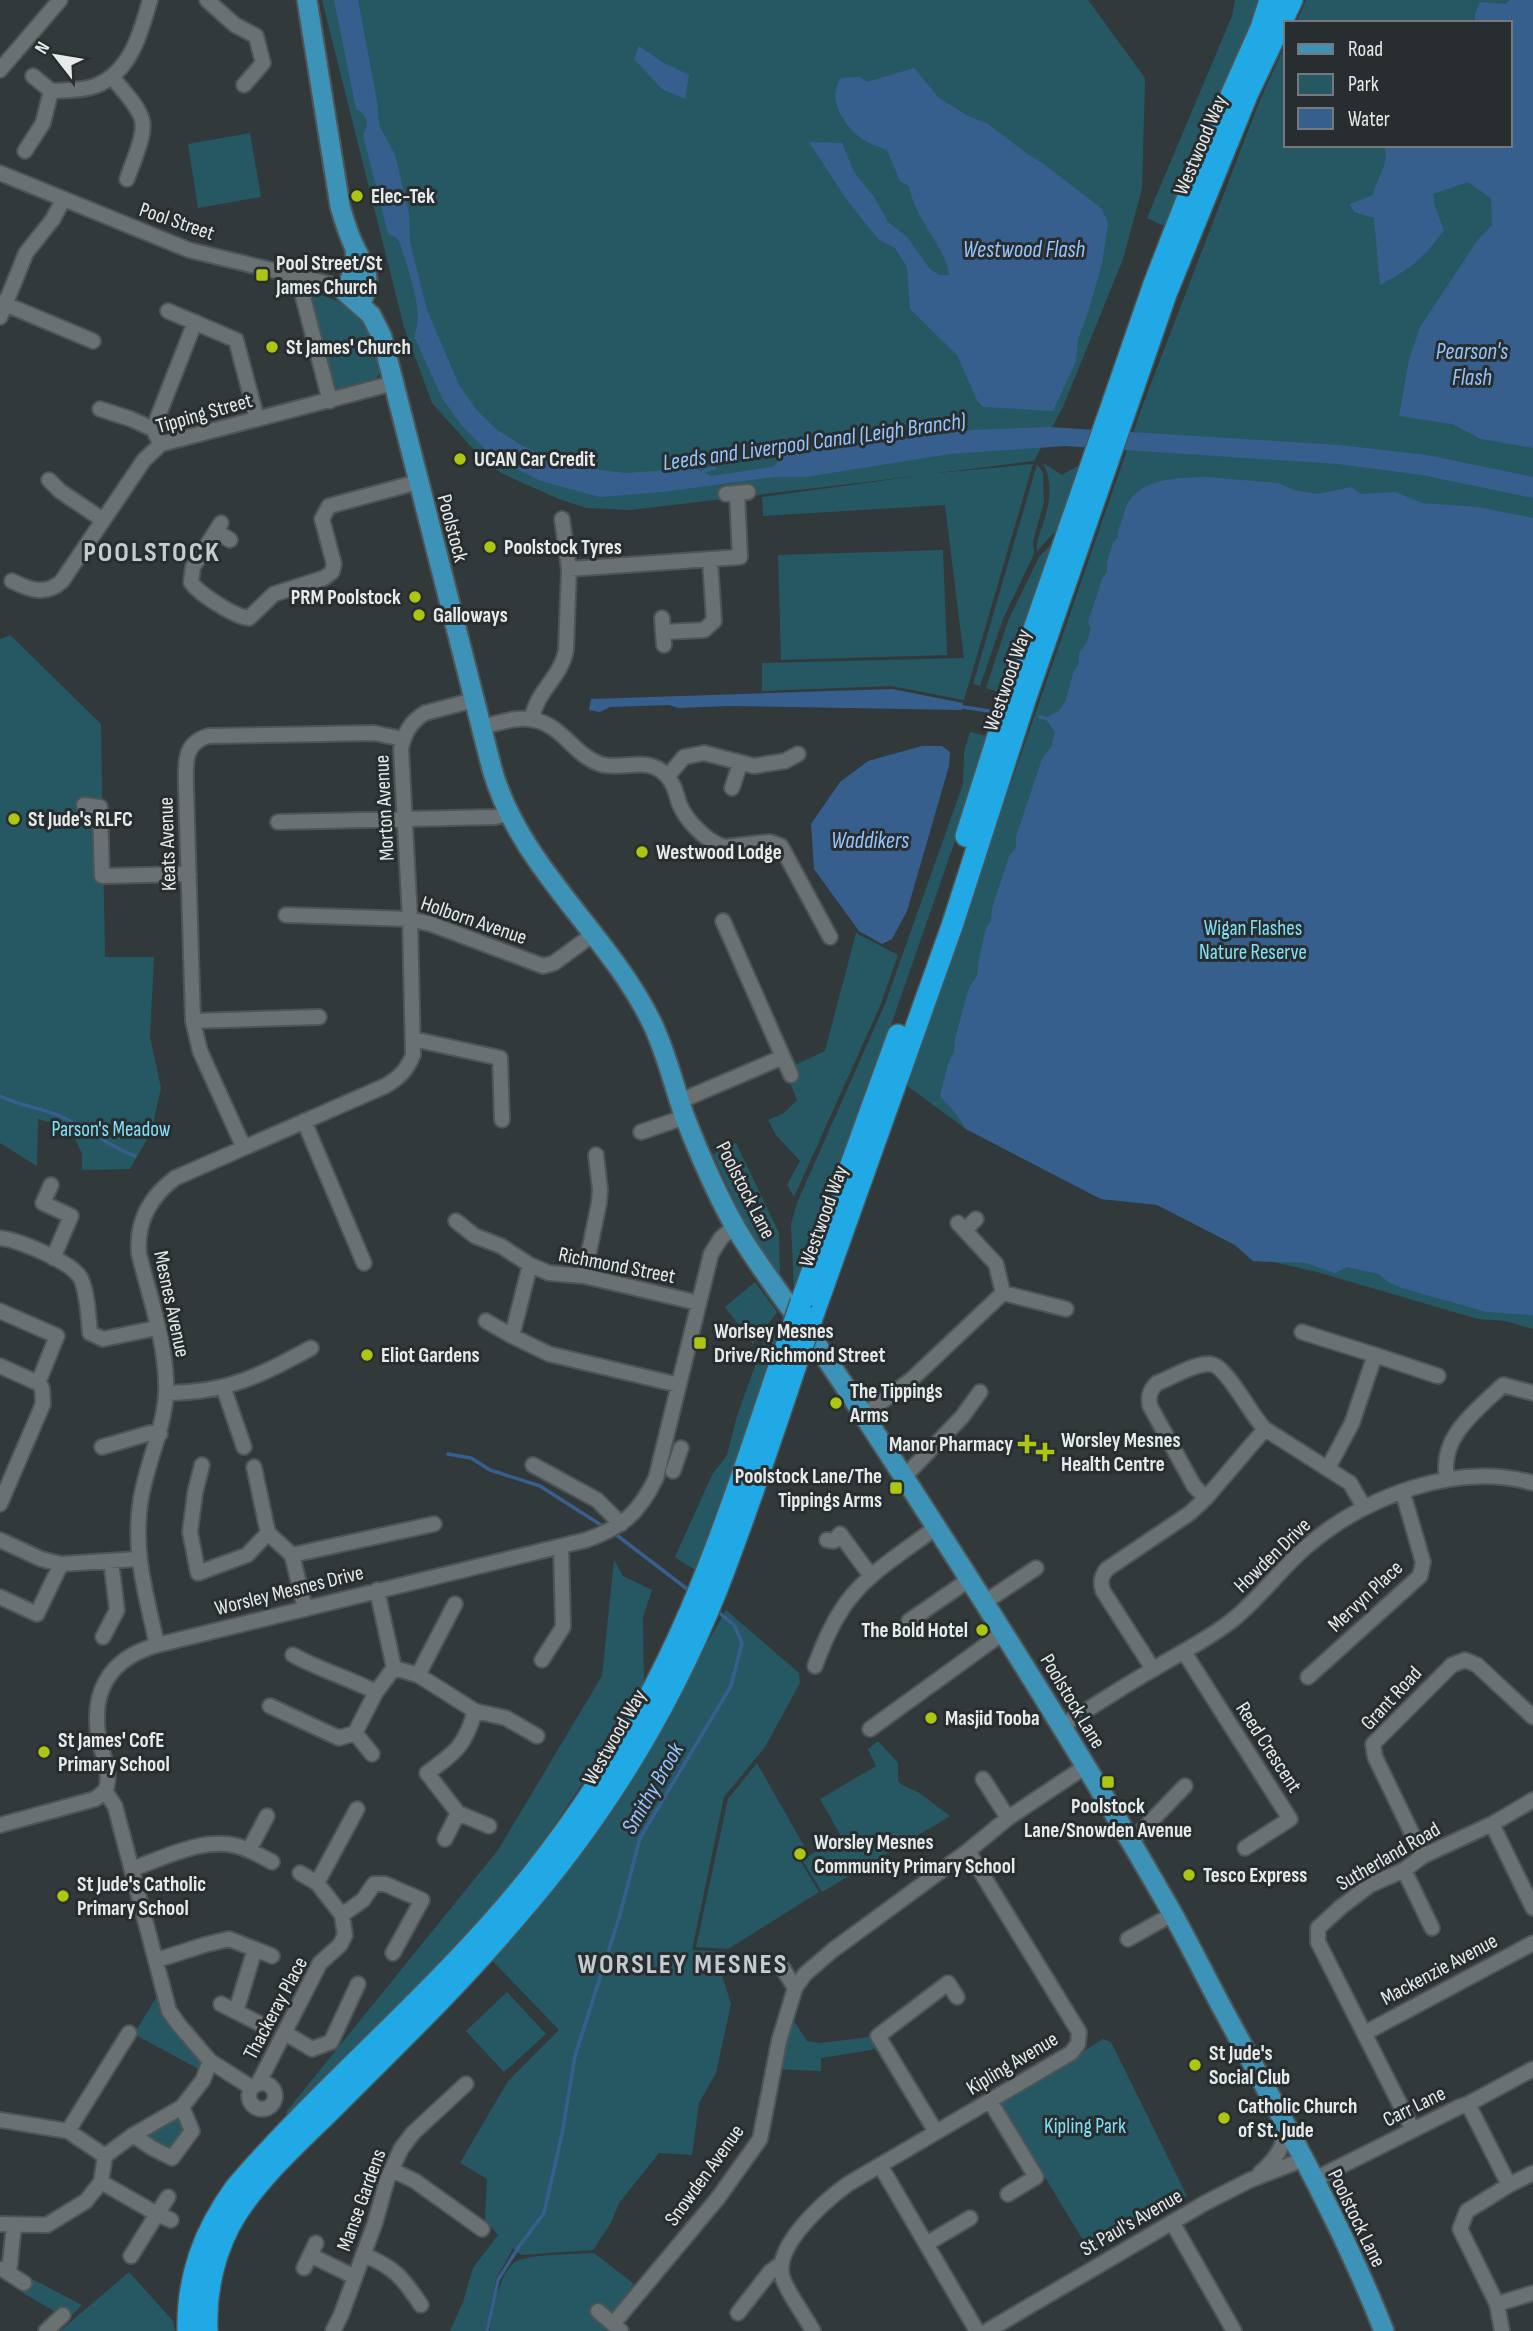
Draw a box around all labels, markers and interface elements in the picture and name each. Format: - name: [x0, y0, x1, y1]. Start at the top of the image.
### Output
- north arrow: [21, 21, 91, 91]
- legend: [1284, 21, 1512, 147]
- text: Road: [1348, 37, 1383, 62]
- text: N: [30, 38, 55, 58]
- text: Park: [1348, 72, 1379, 97]
- street label: Westwood Way: [1168, 91, 1233, 199]
- text: Water: [1348, 107, 1390, 132]
- place label: Elec-Tek: [371, 184, 435, 209]
- marker: Elec-Tek: [349, 188, 365, 204]
- street label: Pool Street: [136, 197, 218, 246]
- water label: Westwood Flash: [963, 236, 1086, 264]
- place label: Pool Street/St James Church: [275, 251, 382, 300]
- marker: Pool Street/St James Church: [254, 267, 270, 283]
- place label: St James' Church: [286, 335, 411, 360]
- water label: Pearson's Flash: [1436, 338, 1508, 392]
- marker: St James' Church: [264, 339, 280, 355]
- street label: Tipping Street: [153, 388, 255, 439]
- water label: Leeds and Liverpool Canal (Leigh Branch): [661, 407, 967, 477]
- place label: UCAN Car Credit: [474, 447, 595, 472]
- marker: UCAN Car Credit: [452, 451, 468, 467]
- street label: Poolstock: [431, 492, 474, 565]
- place label: Poolstock Tyres: [504, 535, 622, 560]
- district label: POOLSTOCK: [83, 536, 221, 569]
- marker: Poolstock Tyres: [482, 539, 498, 555]
- place label: PRM Poolstock: [291, 585, 401, 610]
- marker: PRM Poolstock: [407, 589, 423, 605]
- place label: Galloways: [433, 603, 508, 628]
- marker: Galloways: [411, 607, 427, 623]
- street label: Westwood Way: [978, 626, 1037, 734]
- street label: Morton Avenue: [369, 754, 400, 862]
- street label: Keats Avenue: [153, 796, 182, 891]
- place label: St Jude's RLFC: [28, 807, 133, 832]
- marker: St Jude's RLFC: [6, 811, 22, 827]
- water label: Waddikers: [831, 827, 909, 855]
- place label: Westwood Lodge: [656, 840, 782, 865]
- marker: Westwood Lodge: [634, 844, 650, 860]
- street label: Holborn Avenue: [418, 891, 530, 950]
- park label: Wigan Flashes Nature Reserve: [1199, 916, 1307, 965]
- park label: Parson's Meadow: [51, 1117, 171, 1142]
- street label: Poolstock Lane: [710, 1137, 781, 1243]
- street label: Westwood Way: [794, 1162, 853, 1270]
- street label: Richmond Street: [556, 1242, 677, 1289]
- street label: Mesnes Avenue: [148, 1249, 195, 1360]
- place label: Worlsey Mesnes Drive/Richmond Street: [714, 1319, 885, 1368]
- marker: Worlsey Mesnes Drive/Richmond Street: [692, 1335, 708, 1351]
- place label: Eliot Gardens: [381, 1343, 480, 1368]
- marker: Eliot Gardens: [359, 1347, 375, 1363]
- place label: The Tippings Arms: [849, 1379, 943, 1428]
- marker: The Tippings Arms: [828, 1395, 844, 1411]
- place label: Worsley Mesnes Health Centre: [1061, 1428, 1181, 1477]
- place label: Manor Pharmacy: [889, 1432, 1013, 1457]
- marker: Manor Pharmacy: [1019, 1436, 1035, 1452]
- marker: Worsley Mesnes Health Centre: [1035, 1442, 1055, 1462]
- place label: Poolstock Lane/The Tippings Arms: [735, 1464, 882, 1513]
- marker: Poolstock Lane/The Tippings Arms: [888, 1480, 904, 1496]
- street label: Howden Drive: [1229, 1513, 1316, 1598]
- street label: Mervyn Place: [1323, 1555, 1408, 1637]
- street label: Worsley Mesnes Drive: [212, 1560, 366, 1621]
- place label: The Bold Hotel: [861, 1618, 968, 1643]
- marker: The Bold Hotel: [974, 1622, 990, 1638]
- street label: Poolstock Lane: [1035, 1649, 1111, 1753]
- street label: Grant Road: [1356, 1661, 1427, 1735]
- street label: Westwood Way: [577, 1685, 652, 1789]
- street label: Reed Crescent: [1230, 1697, 1307, 1797]
- place label: Masjid Tooba: [945, 1706, 1040, 1731]
- marker: Masjid Tooba: [923, 1710, 939, 1726]
- place label: St James' CofE Primary School: [58, 1728, 170, 1777]
- water label: Smithy Brook: [616, 1737, 691, 1839]
- marker: St James' CofE Primary School: [36, 1744, 52, 1760]
- marker: Poolstock Lane/Snowden Avenue: [1100, 1774, 1116, 1790]
- place label: Poolstock Lane/Snowden Avenue: [1024, 1794, 1192, 1843]
- street label: Sutherland Road: [1332, 1817, 1445, 1896]
- place label: Worsley Mesnes Community Primary School: [814, 1830, 1015, 1879]
- marker: Worsley Mesnes Community Primary School: [792, 1846, 808, 1862]
- place label: Tesco Express: [1203, 1863, 1307, 1888]
- marker: Tesco Express: [1181, 1867, 1197, 1883]
- place label: St Jude's Catholic Primary School: [77, 1872, 206, 1921]
- marker: St Jude's Catholic Primary School: [55, 1888, 71, 1904]
- street label: Mackenzie Avenue: [1377, 1928, 1502, 2011]
- district label: WORSLEY MESNES: [578, 1948, 788, 1981]
- street label: Thackeray Place: [238, 1953, 313, 2064]
- street label: Kipling Avenue: [962, 2026, 1063, 2101]
- place label: St Jude's Social Club: [1209, 2041, 1290, 2090]
- marker: St Jude's Social Club: [1187, 2057, 1203, 2073]
- street label: Carr Lane: [1379, 2081, 1450, 2132]
- place label: Catholic Church of St. Jude: [1238, 2094, 1357, 2143]
- marker: Catholic Church of St. Jude: [1216, 2110, 1232, 2126]
- park label: Kipling Park: [1044, 2114, 1126, 2139]
- street label: Snowden Avenue: [659, 2120, 750, 2231]
- street label: Manse Gardens: [331, 2146, 391, 2255]
- street label: Poolstock Lane: [1322, 2165, 1391, 2271]
- street label: St Paul's Avenue: [1076, 2183, 1187, 2262]

